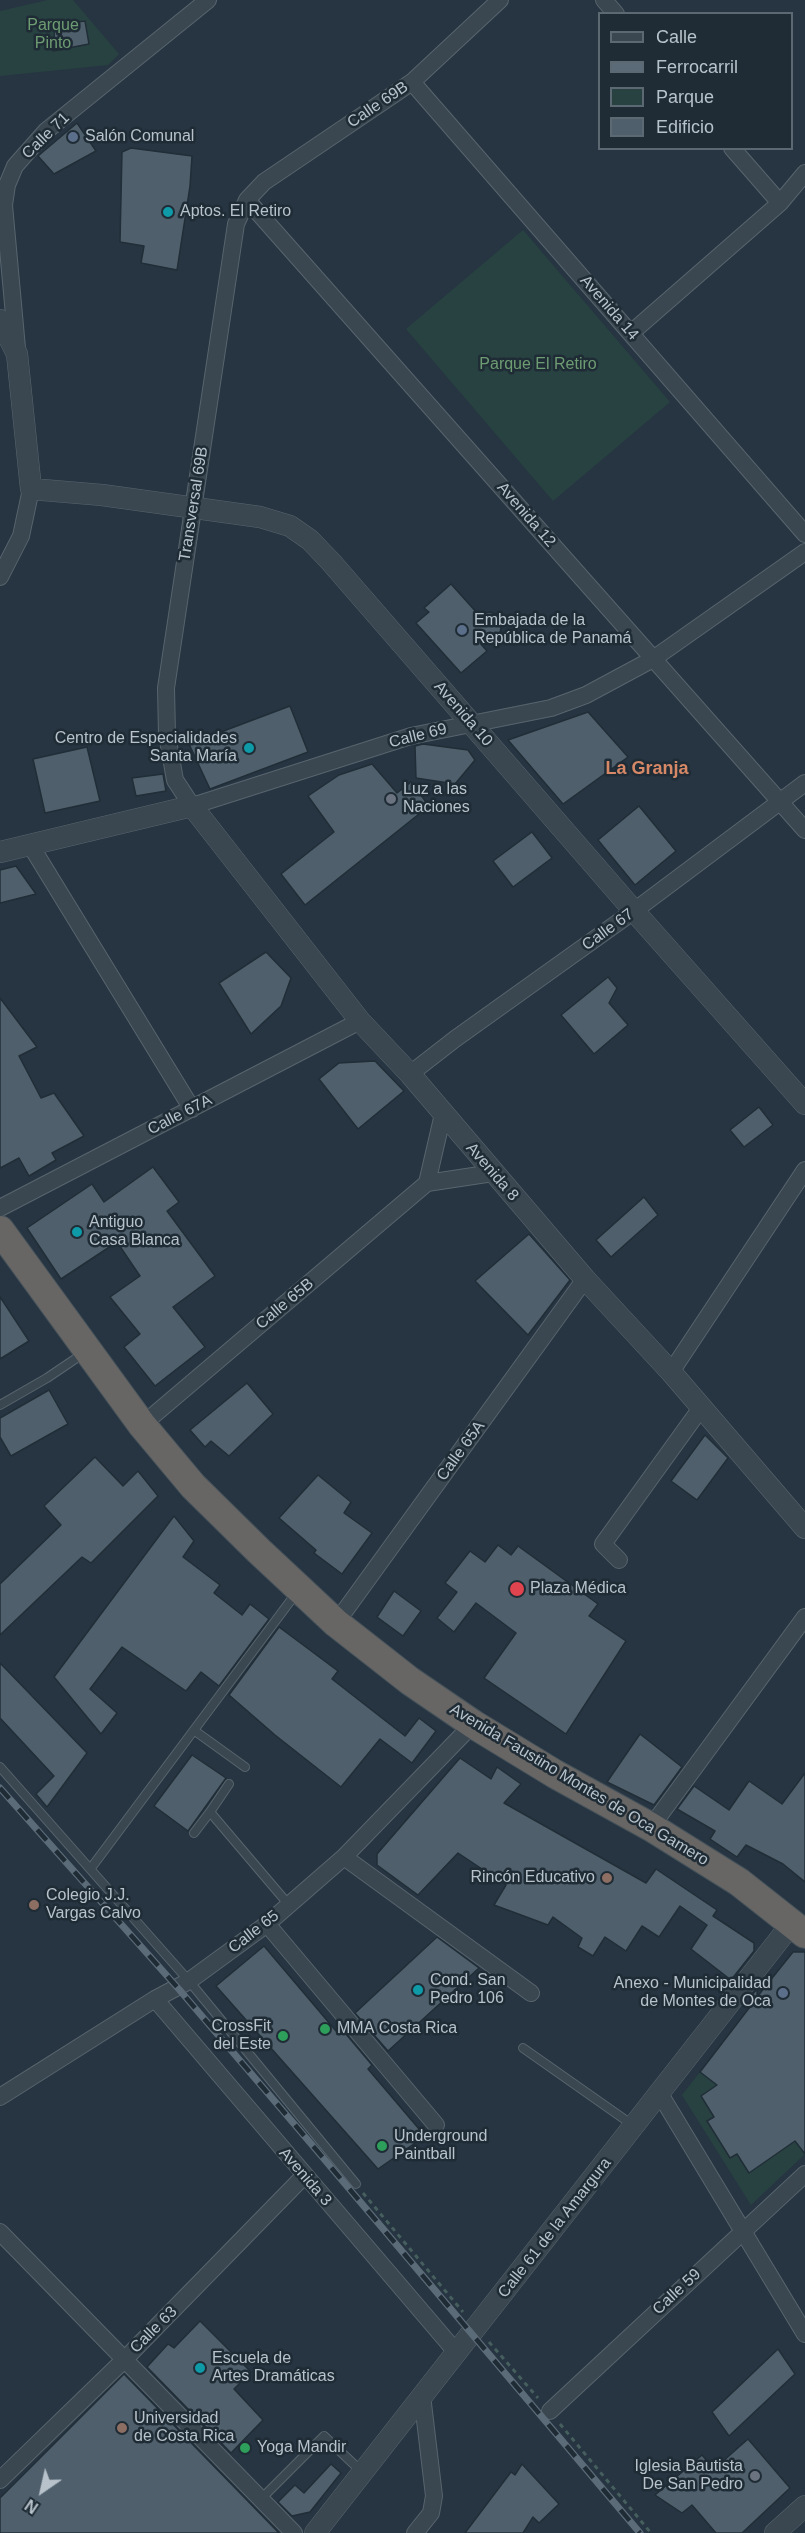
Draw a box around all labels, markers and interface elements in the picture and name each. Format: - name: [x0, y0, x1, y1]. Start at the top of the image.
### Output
- legend: [598, 12, 793, 150]
- park label: Parque Pinto: [27, 16, 79, 54]
- text: Calle: [656, 27, 697, 47]
- text: Ferrocarril: [656, 57, 738, 77]
- street label: Calle 69B: [344, 78, 412, 132]
- text: Parque: [656, 87, 714, 107]
- street label: Calle 71: [18, 109, 74, 163]
- text: Edificio: [656, 117, 714, 137]
- place label: Salón Comunal: [85, 127, 194, 147]
- marker: Salón Comunal: [66, 130, 80, 144]
- place label: Aptos. El Retiro: [180, 202, 291, 222]
- marker: Aptos. El Retiro: [161, 205, 175, 219]
- street label: Avenida 14: [576, 272, 642, 344]
- park label: Parque El Retiro: [479, 355, 597, 375]
- street label: Transversal 69B: [175, 445, 213, 563]
- street label: Avenida 12: [493, 479, 559, 551]
- place label: Embajada de la República de Panamá: [474, 611, 631, 649]
- marker: Embajada de la República de Panamá: [455, 623, 469, 637]
- street label: Avenida 10: [430, 678, 496, 750]
- street label: Calle 69: [387, 720, 449, 752]
- place label: Centro de Especialidades Santa María: [55, 729, 237, 767]
- marker: Centro de Especialidades Santa María: [242, 741, 256, 755]
- district label: La Granja: [605, 758, 689, 780]
- place label: Luz a las Naciones: [403, 780, 470, 818]
- marker: Luz a las Naciones: [384, 792, 398, 806]
- street label: Calle 67: [579, 905, 637, 955]
- street label: Calle 67A: [145, 1091, 215, 1139]
- street label: Avenida 8: [462, 1139, 522, 1205]
- place label: Antiguo Casa Blanca: [89, 1213, 180, 1251]
- marker: Antiguo Casa Blanca: [70, 1225, 84, 1239]
- street label: Calle 65B: [252, 1274, 318, 1334]
- street label: Calle 65A: [433, 1417, 489, 1485]
- place label: Plaza Médica: [530, 1579, 626, 1599]
- marker: Plaza Médica: [508, 1580, 526, 1598]
- street label: Avenida Faustino Montes de Oca Gamero: [446, 1700, 712, 1870]
- place label: Rincón Educativo: [470, 1868, 595, 1888]
- marker: Rincón Educativo: [600, 1871, 614, 1885]
- place label: Colegio J.J. Vargas Calvo: [46, 1886, 141, 1924]
- marker: Colegio J.J. Vargas Calvo: [27, 1898, 41, 1912]
- street label: Calle 65: [225, 1906, 283, 1958]
- place label: Cond. San Pedro 106: [430, 1971, 506, 2009]
- place label: Anexo - Municipalidad de Montes de Oca: [614, 1974, 771, 2012]
- marker: Cond. San Pedro 106: [411, 1983, 425, 1997]
- marker: Anexo - Municipalidad de Montes de Oca: [776, 1986, 790, 2000]
- place label: CrossFit del Este: [211, 2017, 271, 2055]
- place label: MMA Costa Rica: [337, 2019, 457, 2039]
- marker: MMA Costa Rica: [318, 2022, 332, 2036]
- marker: CrossFit del Este: [276, 2029, 290, 2043]
- place label: Underground Paintball: [394, 2127, 487, 2165]
- marker: Underground Paintball: [375, 2139, 389, 2153]
- street label: Avenida 3: [275, 2144, 335, 2210]
- street label: Calle 61 de la Amargura: [494, 2154, 616, 2302]
- street label: Calle 59: [649, 2265, 705, 2319]
- street label: Calle 63: [126, 2302, 182, 2358]
- place label: Escuela de Artes Dramáticas: [212, 2349, 335, 2387]
- marker: Escuela de Artes Dramáticas: [193, 2361, 207, 2375]
- place label: Universidad de Costa Rica: [134, 2409, 234, 2447]
- marker: Universidad de Costa Rica: [115, 2421, 129, 2435]
- place label: Yoga Mandir: [257, 2438, 346, 2458]
- marker: Yoga Mandir: [238, 2441, 252, 2455]
- place label: Iglesia Bautista De San Pedro: [634, 2457, 743, 2495]
- north arrow: [12, 2461, 72, 2521]
- marker: Iglesia Bautista De San Pedro: [748, 2469, 762, 2483]
- text: N: [22, 2496, 41, 2517]

